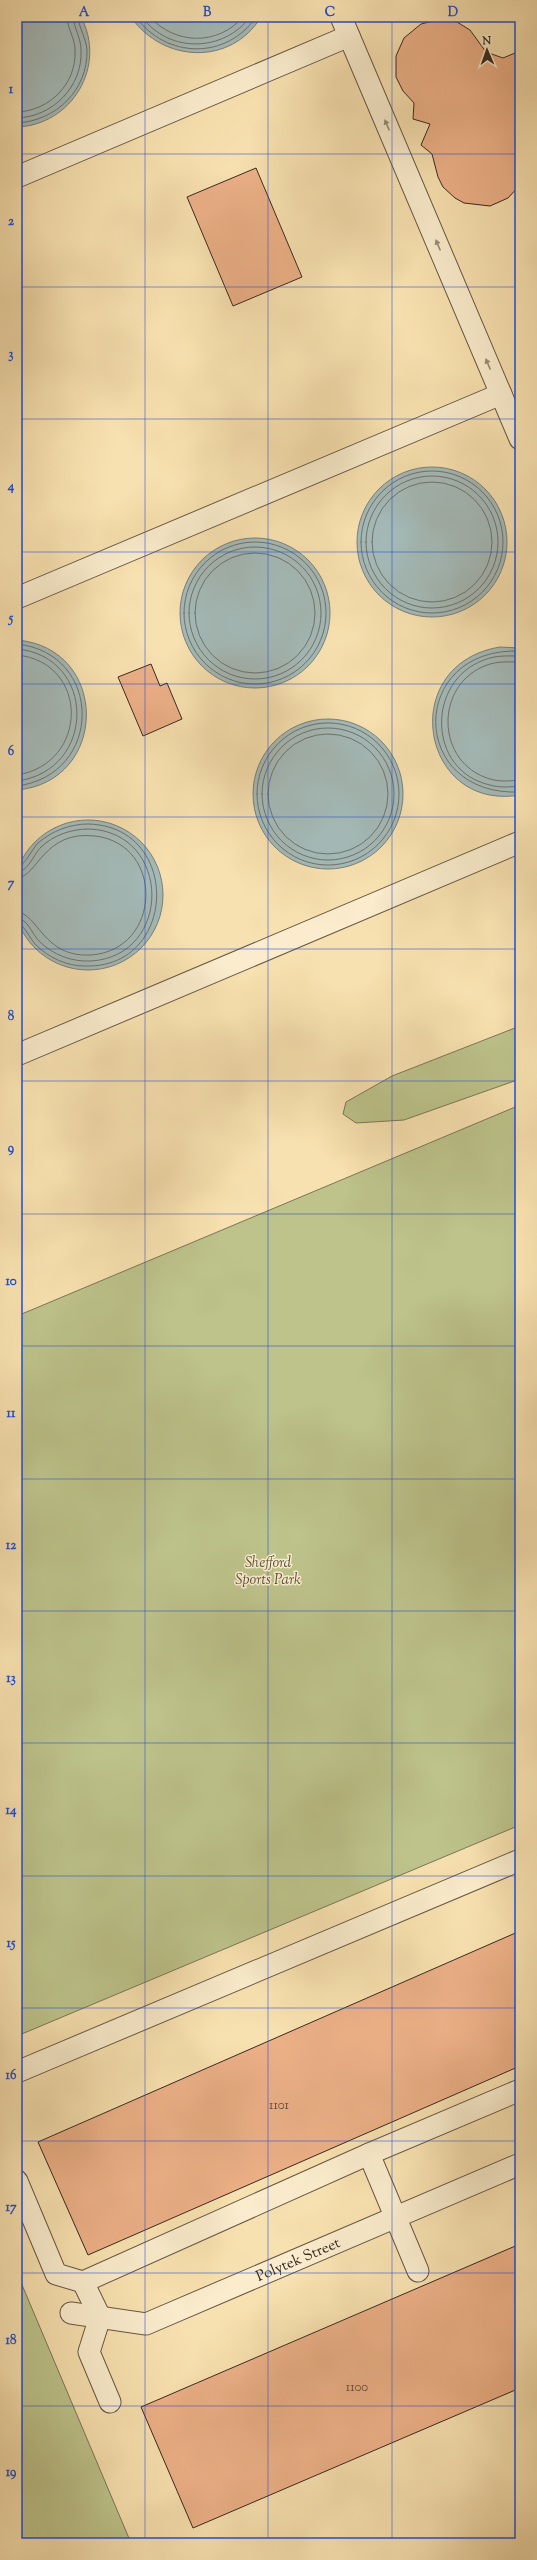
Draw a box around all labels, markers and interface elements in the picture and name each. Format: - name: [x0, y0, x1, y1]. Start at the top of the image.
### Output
- text: A: [79, 4, 90, 22]
- text: B: [203, 4, 212, 22]
- text: C: [325, 4, 335, 22]
- text: D: [448, 4, 458, 22]
- north arrow: [467, 30, 507, 70]
- text: N: [481, 33, 492, 49]
- text: 1: [9, 81, 14, 99]
- one-way arrow: [384, 119, 390, 131]
- text: 2: [8, 213, 15, 231]
- one-way arrow: [434, 238, 440, 250]
- text: 3: [8, 346, 14, 364]
- one-way arrow: [485, 358, 491, 370]
- text: 4: [7, 478, 15, 496]
- text: 5: [8, 610, 14, 628]
- text: 6: [8, 743, 15, 761]
- text: 7: [8, 875, 15, 893]
- text: 8: [8, 1008, 15, 1026]
- text: 9: [8, 1140, 15, 1158]
- text: 10: [5, 1273, 17, 1291]
- text: 11: [7, 1405, 16, 1423]
- text: 12: [6, 1537, 17, 1555]
- park label: Shefford Sports Park: [235, 1553, 301, 1591]
- text: 13: [6, 1670, 16, 1688]
- text: 14: [6, 1802, 17, 1820]
- text: 15: [7, 1935, 16, 1953]
- text: 16: [6, 2067, 17, 2085]
- house number: 1101: [269, 2097, 290, 2115]
- text: 17: [6, 2199, 17, 2217]
- street label: Polytek Street: [253, 2233, 344, 2288]
- text: 18: [6, 2332, 17, 2350]
- house number: 1100: [346, 2379, 368, 2397]
- text: 19: [6, 2464, 17, 2482]

